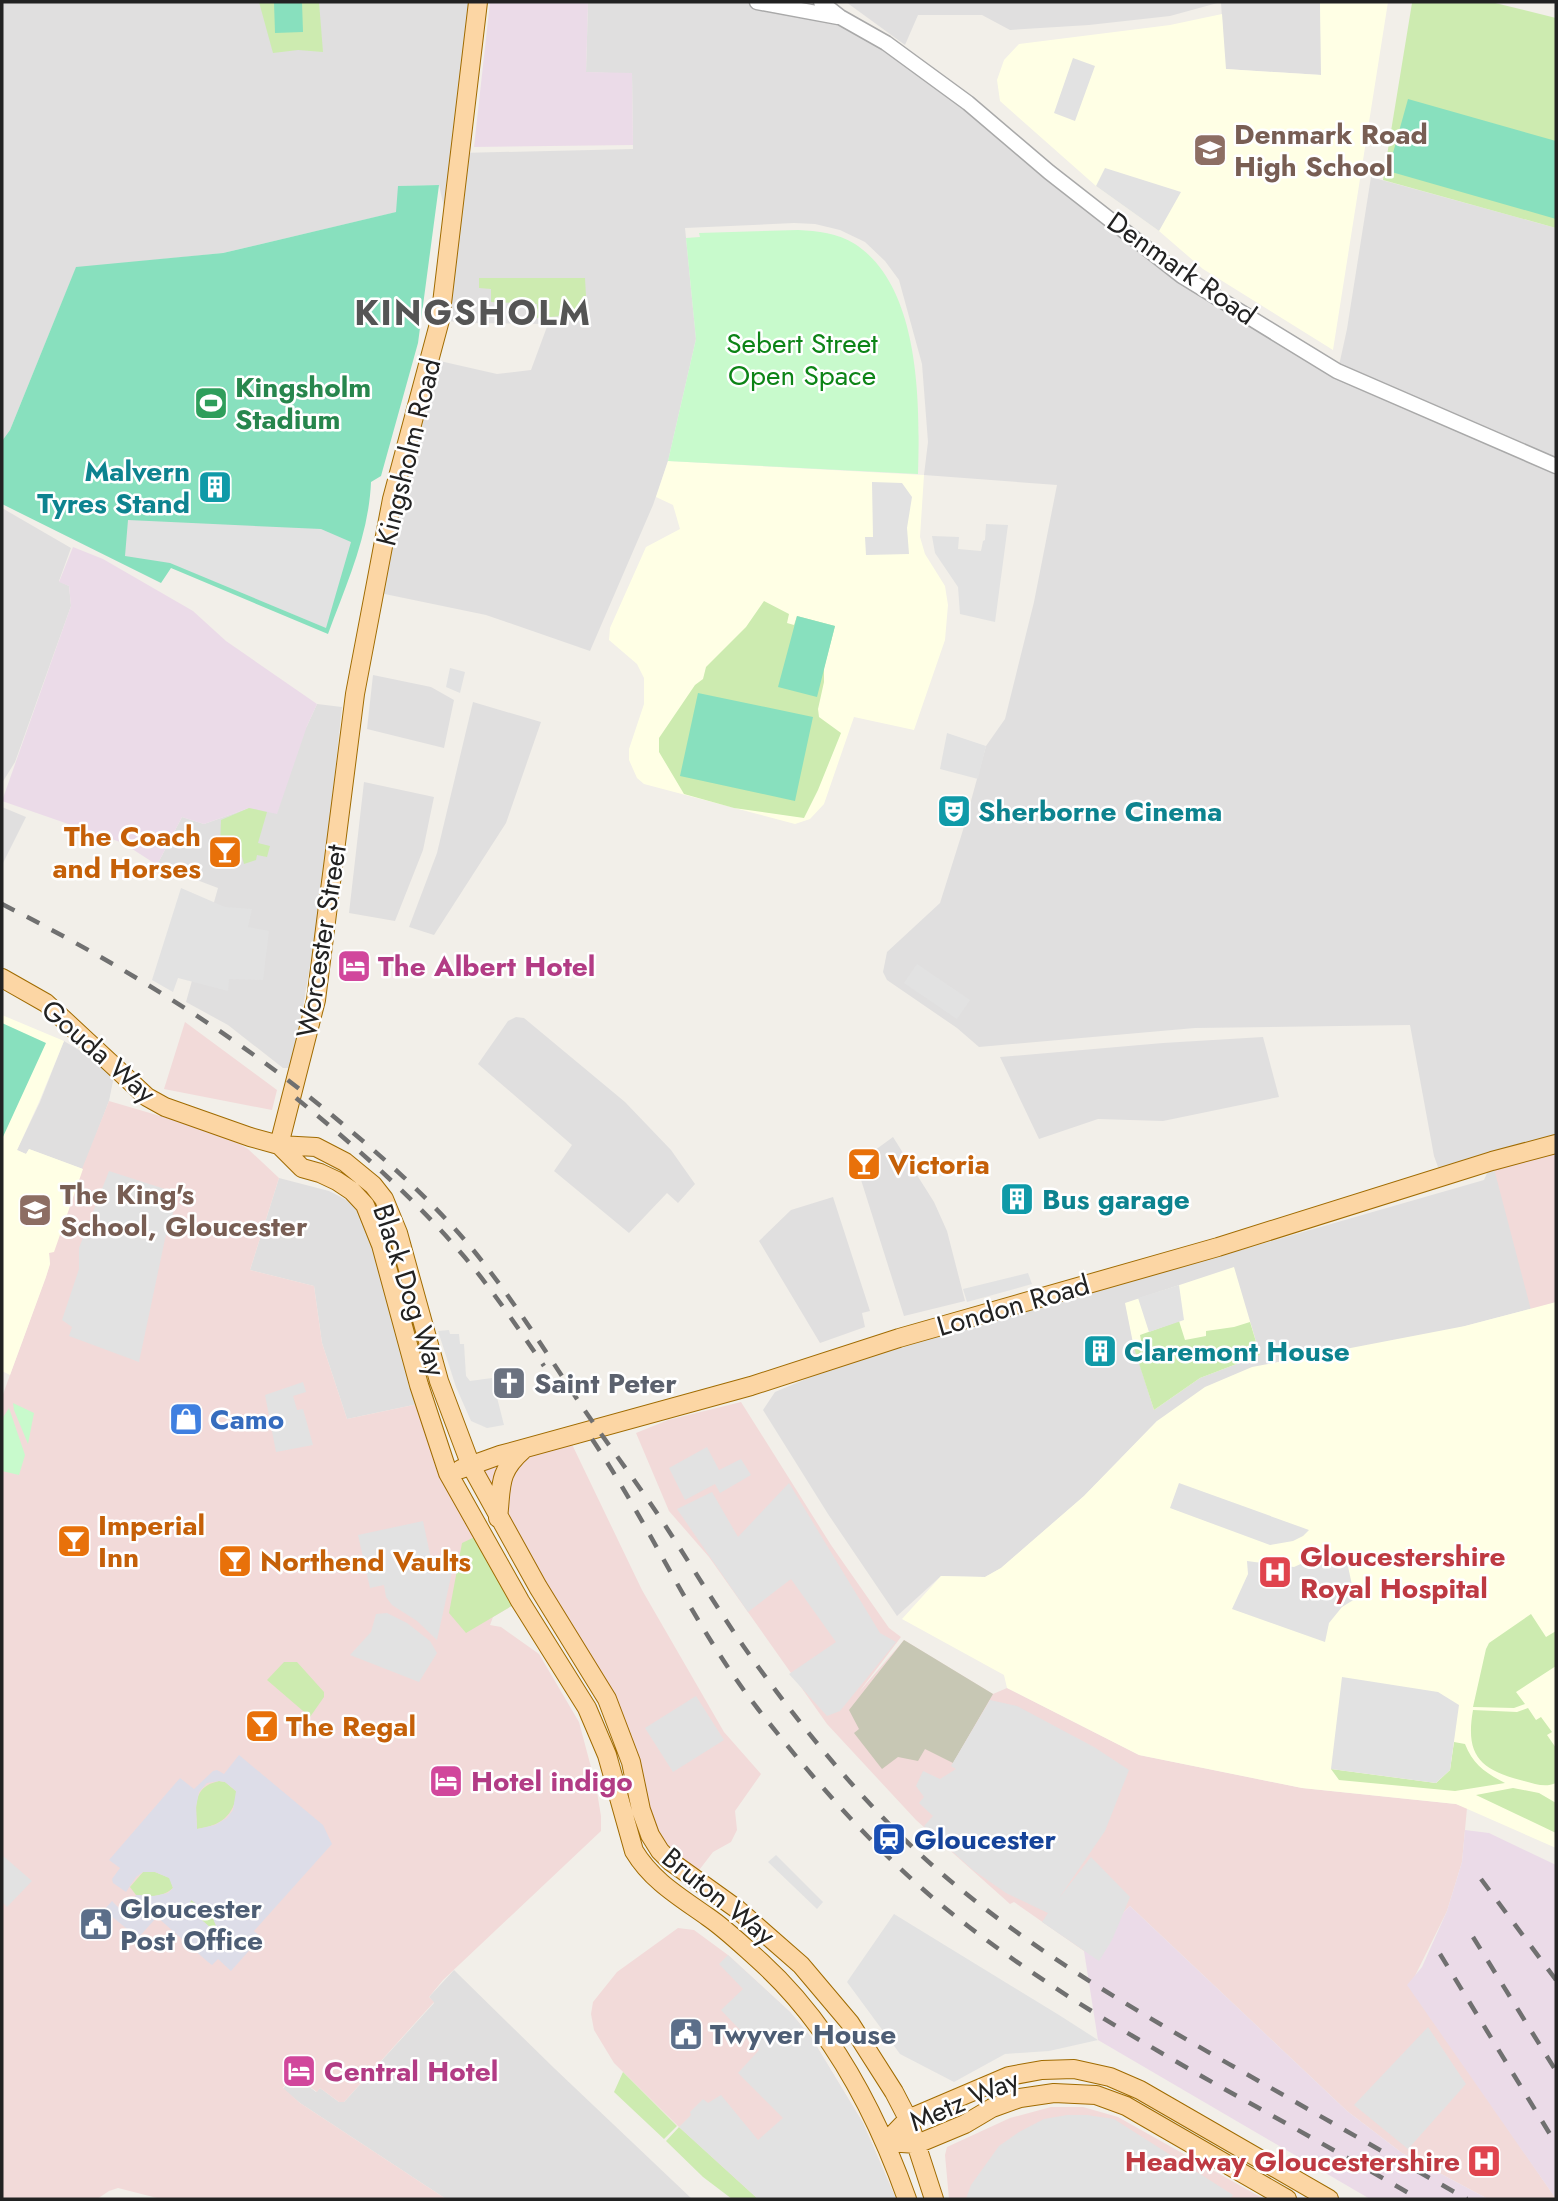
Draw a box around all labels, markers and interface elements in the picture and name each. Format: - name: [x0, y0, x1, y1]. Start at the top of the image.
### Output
- place label: Denmark Road High School: [1234, 114, 1428, 187]
- school or university icon: Denmark Road High School: [1191, 131, 1229, 169]
- street label: Denmark Road: [1099, 202, 1265, 335]
- district label: KINGSHOLM: [354, 288, 592, 338]
- park label: Sebert Street Open Space: [726, 323, 878, 396]
- street label: Kingsholm Road: [365, 354, 452, 550]
- place label: Kingsholm Stadium: [235, 367, 371, 440]
- sports icon: Kingsholm Stadium: [192, 384, 230, 422]
- place label: Malvern Tyres Stand: [37, 451, 190, 524]
- building icon: Malvern Tyres Stand: [196, 468, 234, 506]
- place label: Sherborne Cinema: [978, 791, 1222, 832]
- theatre icon: Sherborne Cinema: [935, 792, 973, 830]
- place label: The Coach and Horses: [53, 816, 201, 889]
- bar icon: The Coach and Horses: [206, 833, 244, 871]
- street label: Worcester Street: [286, 841, 357, 1041]
- place label: The Albert Hotel: [378, 946, 595, 987]
- hotel icon: The Albert Hotel: [335, 947, 373, 985]
- street label: Gouda Way: [32, 990, 165, 1113]
- place label: Victoria: [887, 1144, 990, 1185]
- bar icon: Victoria: [845, 1145, 883, 1183]
- place label: The King's School, Gloucester: [60, 1174, 308, 1247]
- place label: Bus garage: [1042, 1179, 1190, 1220]
- building icon: Bus garage: [998, 1180, 1036, 1218]
- school or university icon: The King's School, Gloucester: [16, 1191, 54, 1229]
- street label: Black Dog Way: [362, 1199, 457, 1382]
- street label: London Road: [932, 1264, 1094, 1347]
- place label: Claremont House: [1124, 1331, 1350, 1372]
- building icon: Claremont House: [1081, 1332, 1119, 1370]
- place label: Saint Peter: [534, 1363, 677, 1404]
- church icon: Saint Peter: [490, 1364, 528, 1402]
- place label: Camo: [210, 1399, 284, 1440]
- shop icon: Camo: [167, 1400, 205, 1438]
- place label: Imperial Inn: [98, 1505, 205, 1578]
- bar icon: Imperial Inn: [55, 1522, 93, 1560]
- place label: Gloucestershire Royal Hospital: [1300, 1536, 1506, 1609]
- place label: Northend Vaults: [260, 1541, 471, 1582]
- bar icon: Northend Vaults: [216, 1542, 254, 1580]
- hospital icon: Gloucestershire Royal Hospital: [1256, 1553, 1294, 1591]
- place label: The Regal: [286, 1706, 416, 1747]
- bar icon: The Regal: [243, 1707, 281, 1745]
- place label: Hotel indigo: [471, 1761, 633, 1802]
- hotel icon: Hotel indigo: [427, 1762, 465, 1800]
- place label: Gloucester: [914, 1819, 1057, 1860]
- station icon: Gloucester: [870, 1820, 908, 1858]
- street label: Bruton Way: [653, 1838, 785, 1955]
- place label: Gloucester Post Office: [120, 1888, 263, 1961]
- public building icon: Gloucester Post Office: [77, 1905, 115, 1943]
- place label: Twyver House: [710, 2014, 896, 2055]
- public building icon: Twyver House: [667, 2015, 705, 2053]
- place label: Central Hotel: [324, 2051, 498, 2092]
- hotel icon: Central Hotel: [280, 2052, 318, 2090]
- street label: Metz Way: [903, 2059, 1026, 2142]
- place label: Headway Gloucestershire: [1125, 2141, 1460, 2182]
- hospital icon: Headway Gloucestershire: [1465, 2142, 1503, 2180]

